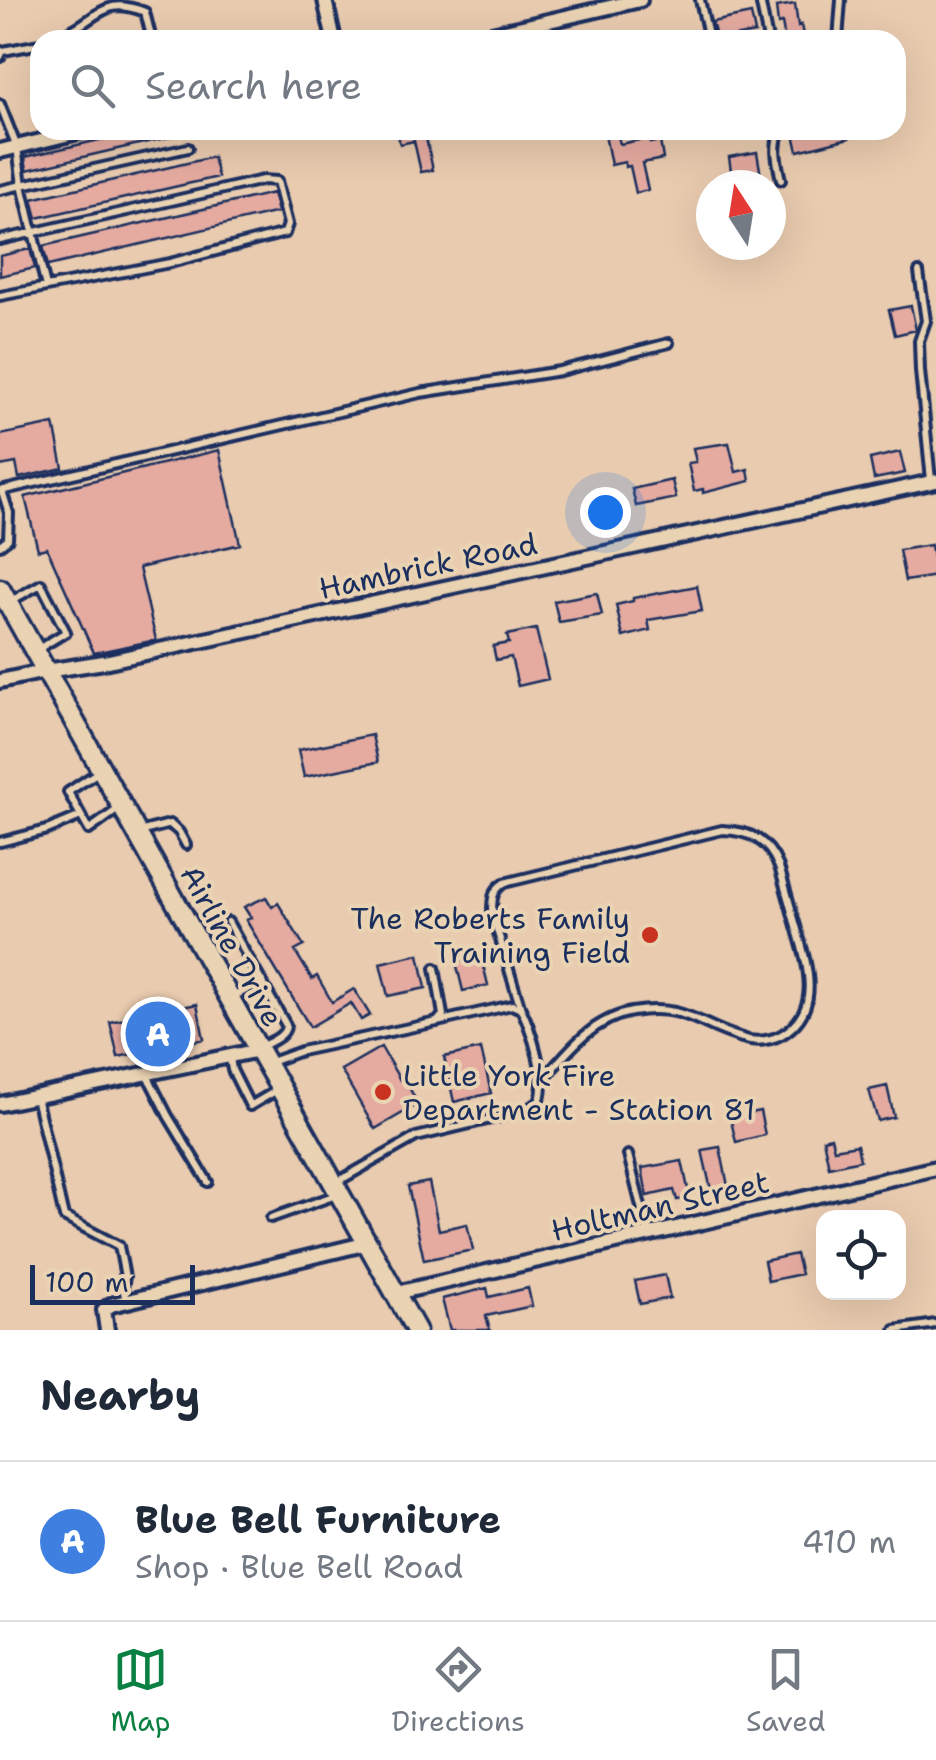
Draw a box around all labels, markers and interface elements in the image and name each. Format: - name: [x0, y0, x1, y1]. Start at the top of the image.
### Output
- search box: [30, 30, 906, 140]
- icon: search: [65, 58, 120, 113]
- text: Search here: [145, 60, 362, 111]
- north arrow: [696, 170, 786, 260]
- your location: [580, 487, 631, 538]
- street label: Hambrick Road: [315, 523, 541, 609]
- street label: Airline Drive: [171, 858, 293, 1034]
- place label: The Roberts Family Training Field: [350, 898, 630, 973]
- marker: The Roberts Family Training Field: [639, 924, 661, 946]
- pin: A: [126, 996, 190, 1072]
- place label: Little York Fire Department - Station 81: [403, 1055, 755, 1130]
- marker: Little York Fire Department - Station 81: [372, 1081, 394, 1103]
- street label: Holtman Street: [547, 1161, 773, 1251]
- map controls: [816, 1210, 906, 1300]
- button: locate: [816, 1210, 906, 1300]
- scale bar: [30, 1260, 195, 1304]
- text: 100 m: [45, 1263, 129, 1301]
- text: Nearby: [40, 1367, 200, 1423]
- text: Blue Bell Furniture: [135, 1494, 501, 1545]
- text: A: [60, 1520, 85, 1563]
- text: 410 m: [802, 1520, 896, 1563]
- text: Shop · Blue Bell Road: [135, 1545, 463, 1588]
- tab: Map: [111, 1642, 170, 1740]
- tab: Directions: [391, 1642, 525, 1740]
- tab: Saved: [746, 1642, 825, 1740]

